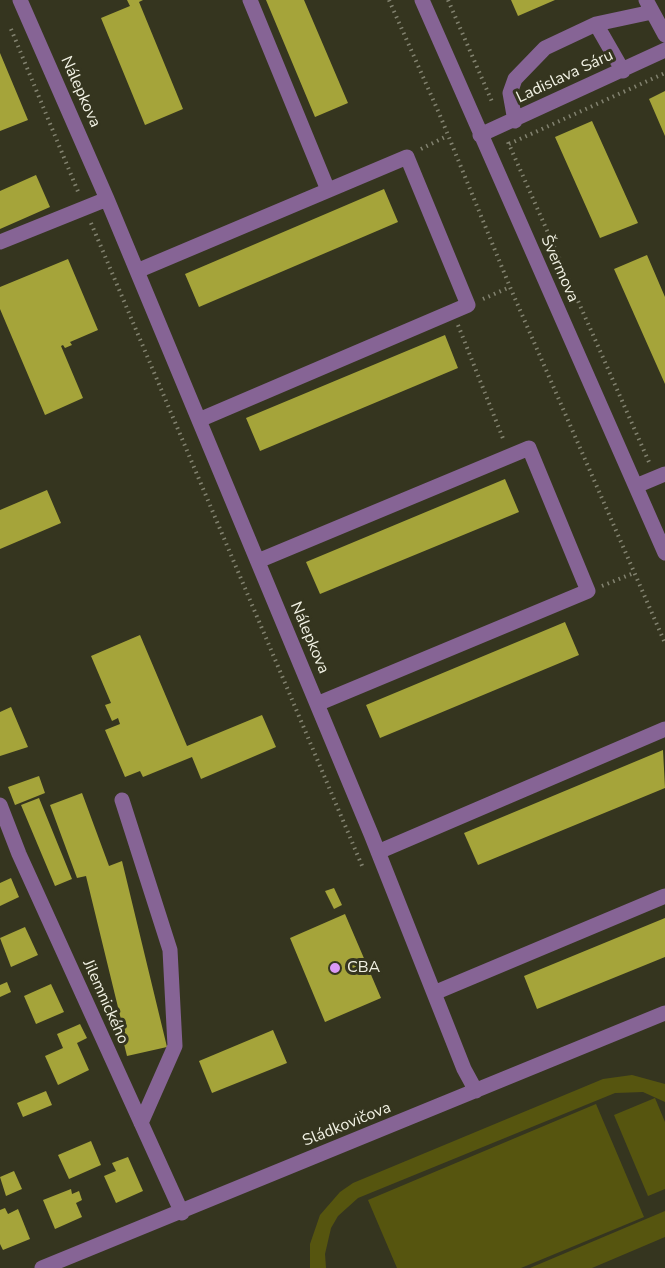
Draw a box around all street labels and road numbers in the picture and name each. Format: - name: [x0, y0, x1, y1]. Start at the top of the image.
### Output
- street label: Ladislava Sáru: [513, 46, 617, 108]
- street label: Nálepkova: [56, 53, 104, 131]
- street label: Švermova: [536, 233, 582, 305]
- street label: Nálepkova: [285, 599, 333, 677]
- street label: Jilemnického: [78, 957, 132, 1047]
- street label: Sládkovičova: [300, 1099, 394, 1151]

